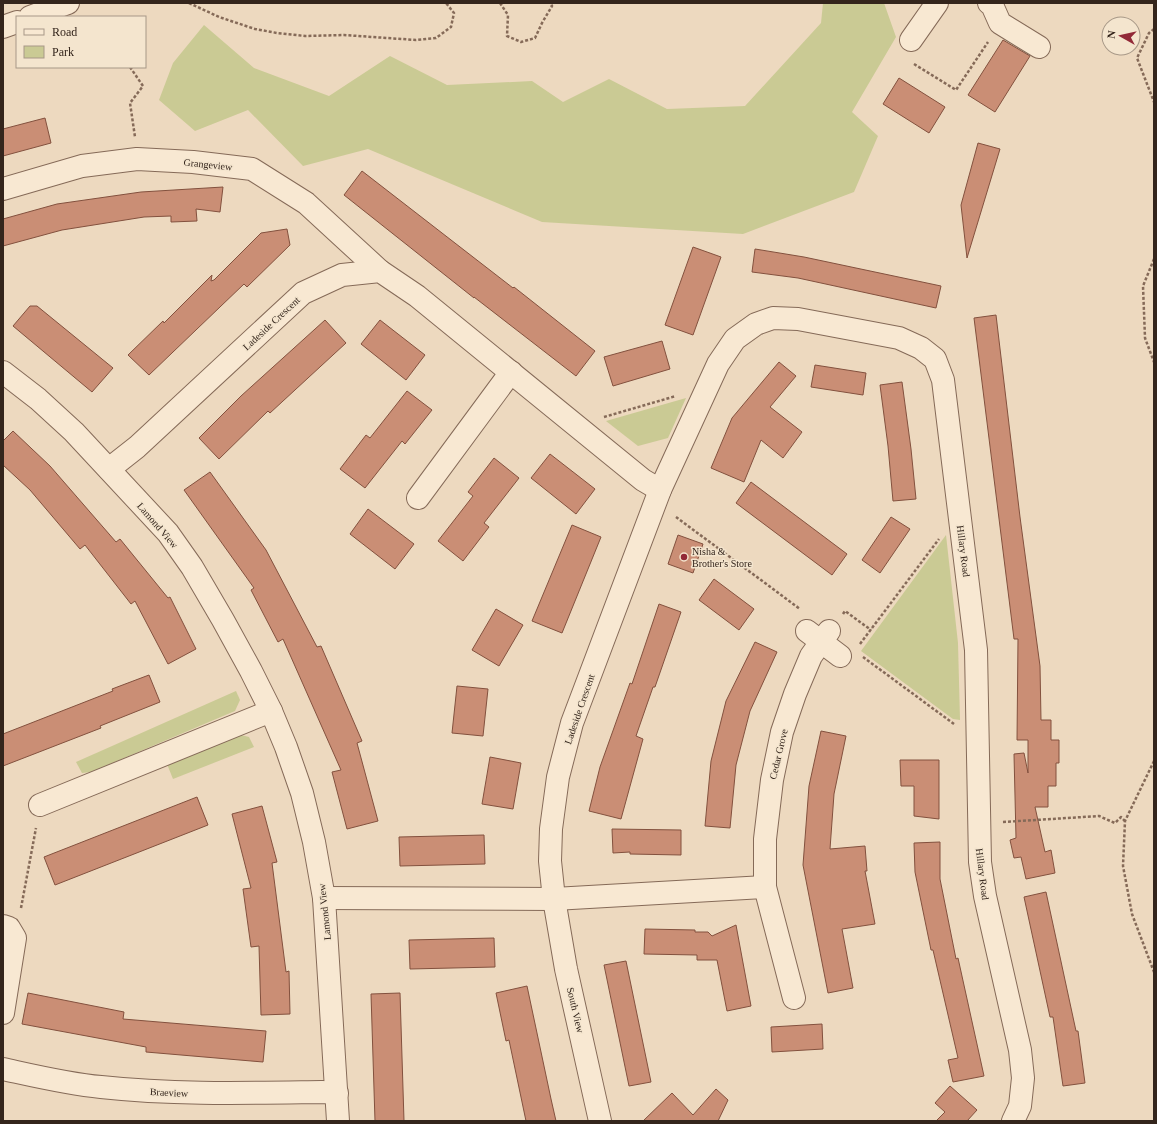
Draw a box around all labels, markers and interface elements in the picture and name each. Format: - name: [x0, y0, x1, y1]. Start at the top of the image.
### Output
- legend: [16, 16, 146, 68]
- north arrow: [1101, 16, 1141, 56]
- text: Road: [52, 25, 77, 39]
- text: N: [1105, 30, 1118, 39]
- text: Park: [52, 45, 74, 59]
- street label: Grangeview: [183, 156, 234, 173]
- street label: Ladeside Crescent: [241, 294, 302, 352]
- street label: Lamond View: [135, 500, 181, 551]
- street label: Hillary Road: [955, 525, 972, 578]
- place label: Nisha & Brother's Store: [692, 546, 752, 569]
- marker: Nisha & Brother's Store: [679, 552, 689, 562]
- street label: Ladeside Crescent: [562, 672, 597, 746]
- street label: Cedar Grove: [767, 727, 790, 780]
- street label: Hillary Road: [974, 848, 991, 901]
- street label: Lamond View: [316, 882, 333, 941]
- street label: South View: [565, 986, 586, 1035]
- street label: Braeview: [150, 1086, 189, 1099]

